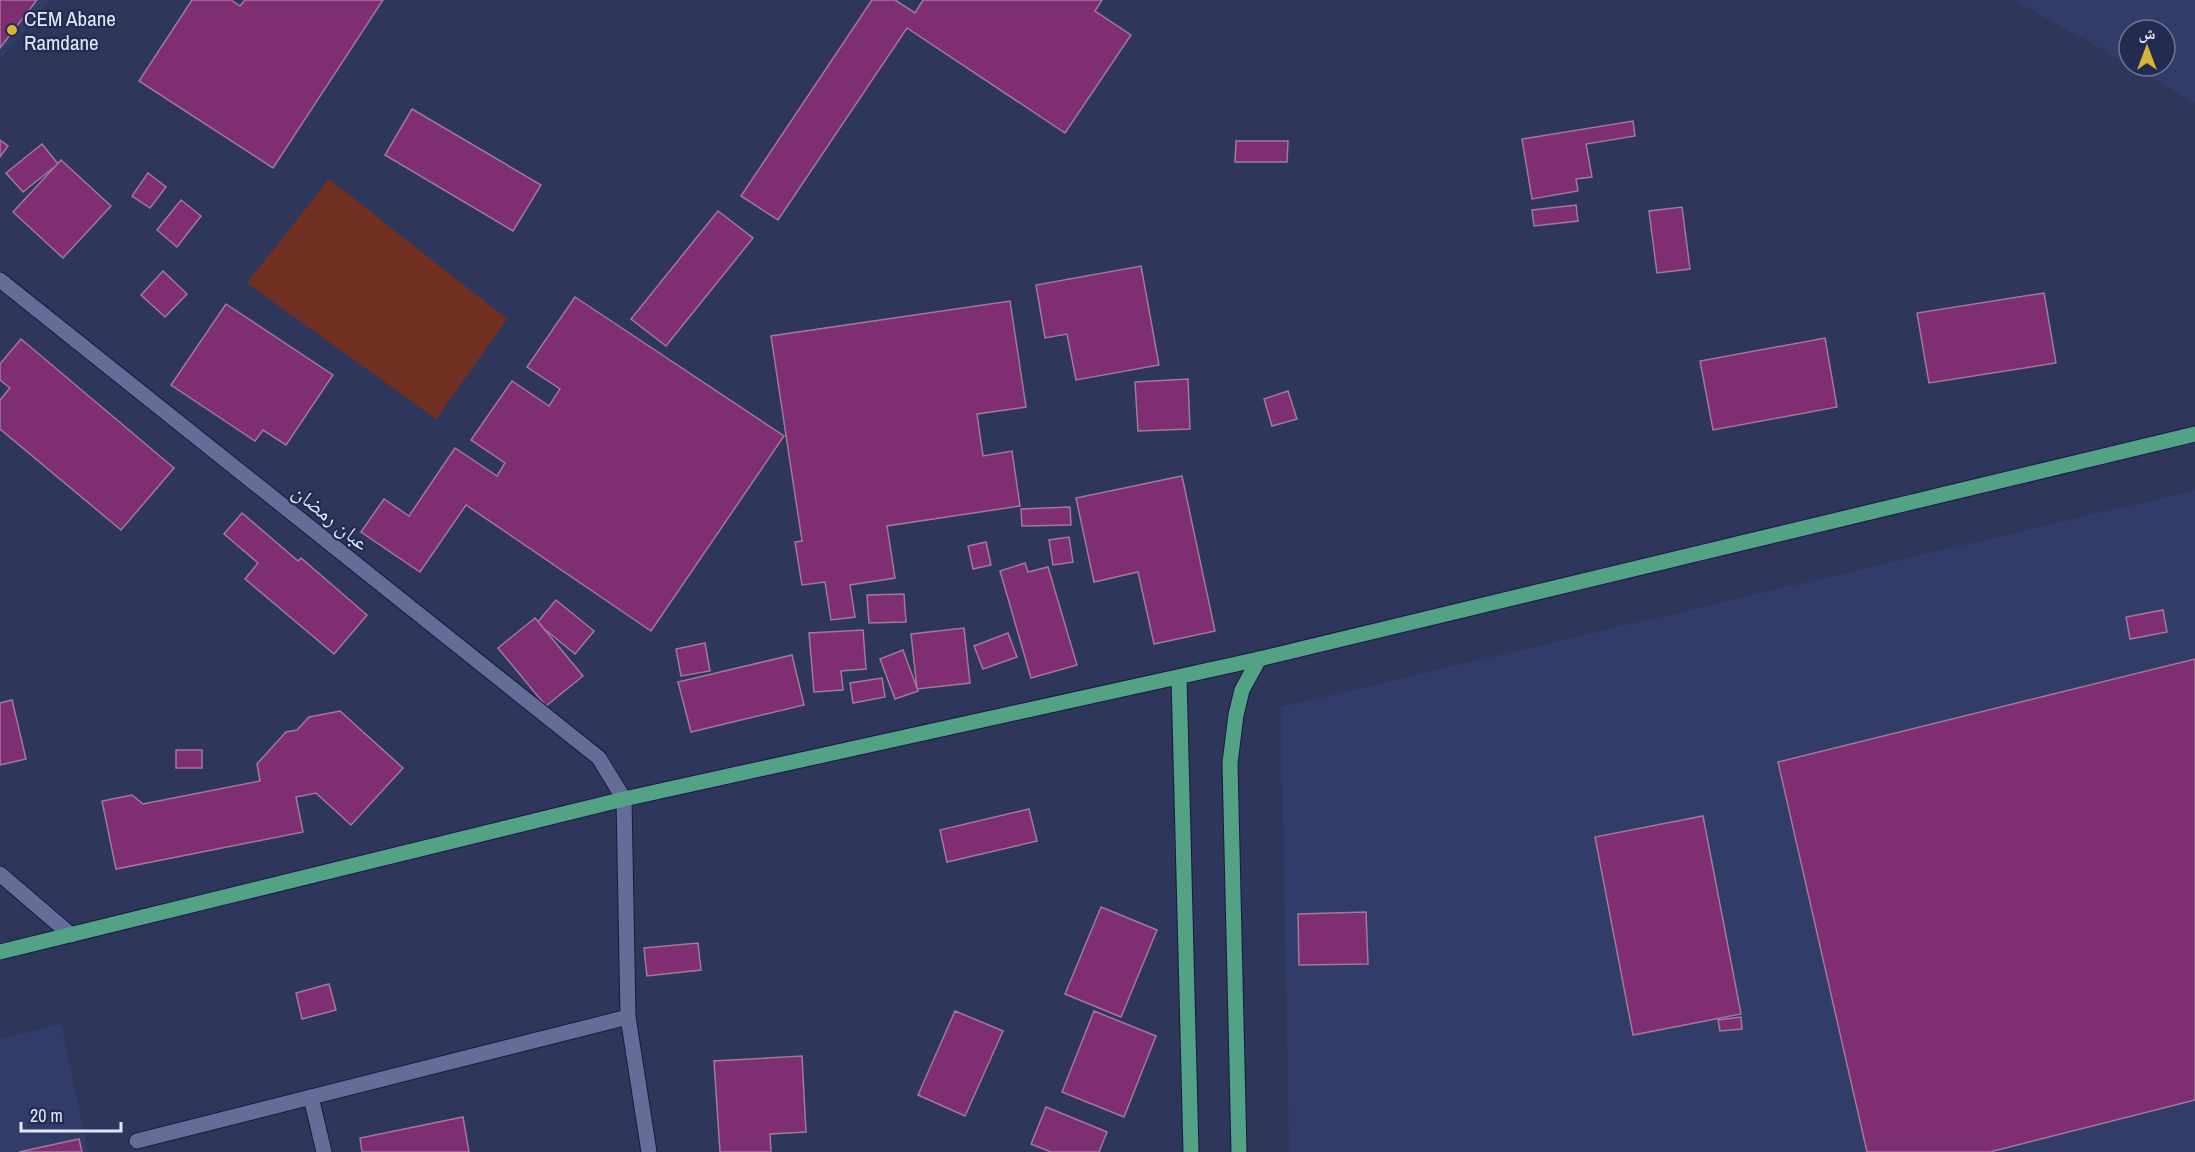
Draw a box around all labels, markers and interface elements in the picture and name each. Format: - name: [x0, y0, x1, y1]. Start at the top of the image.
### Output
- place label: CEM Abane Ramdane: [24, 4, 116, 57]
- north arrow: [2117, 18, 2177, 78]
- text: ش: [2139, 22, 2156, 44]
- marker: CEM Abane Ramdane: [5, 23, 19, 37]
- street label: عبان رمضان: [287, 477, 376, 557]
- scale bar: [21, 1095, 122, 1133]
- text: 20 m: [30, 1103, 63, 1128]

